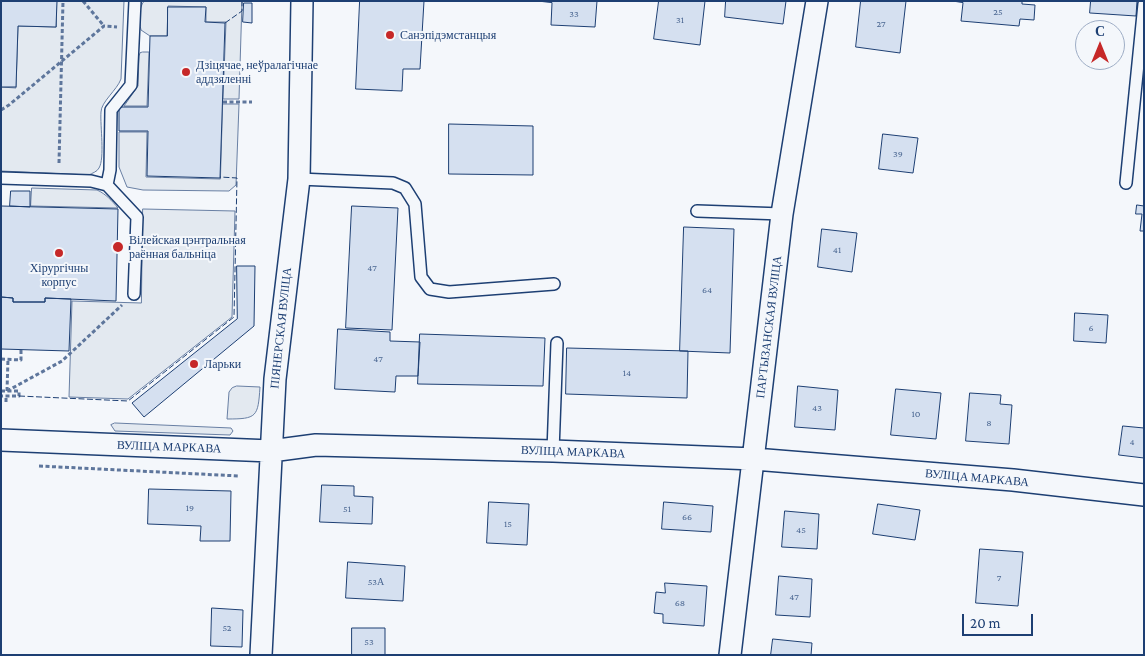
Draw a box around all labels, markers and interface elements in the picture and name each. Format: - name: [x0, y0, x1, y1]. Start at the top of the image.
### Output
- house number: 25: [993, 6, 1003, 18]
- house number: 33: [569, 8, 579, 20]
- house number: 31: [676, 14, 684, 26]
- house number: 27: [876, 18, 886, 30]
- north arrow: [1075, 20, 1125, 70]
- text: С: [1095, 23, 1105, 39]
- place label: Санэпідэмстанцыя: [400, 28, 496, 42]
- marker: Санэпідэмстанцыя: [384, 29, 396, 41]
- place label: Дзіцячае, неўралагічнае аддзяленні: [196, 58, 318, 86]
- marker: Дзіцячае, неўралагічнае аддзяленні: [180, 66, 192, 78]
- house number: 39: [893, 148, 903, 160]
- place label: Вілейская цэнтральная раённая бальніца: [129, 233, 246, 261]
- marker: Вілейская цэнтральная раённая бальніца: [111, 240, 125, 254]
- house number: 41: [833, 244, 841, 256]
- marker: Хірургічны корпус: [53, 247, 65, 259]
- street label: ПАРТЫЗАНСКАЯ ВУЛІЦА: [753, 255, 785, 399]
- place label: Хірургічны корпус: [30, 261, 88, 289]
- house number: 47: [367, 262, 377, 274]
- street label: ПІЯНЕРСКАЯ ВУЛІЦА: [267, 267, 295, 389]
- house number: 64: [702, 284, 712, 296]
- house number: 6: [1088, 322, 1094, 334]
- house number: 47: [373, 353, 383, 365]
- place label: Ларьки: [204, 357, 241, 371]
- marker: Ларьки: [188, 358, 200, 370]
- house number: 14: [623, 367, 631, 379]
- house number: 43: [812, 402, 822, 414]
- house number: 10: [912, 408, 920, 420]
- house number: 8: [986, 417, 992, 429]
- house number: 4: [1129, 436, 1135, 448]
- street label: ВУЛІЦА МАРКАВА: [117, 438, 221, 456]
- street label: ВУЛІЦА МАРКАВА: [521, 443, 625, 461]
- street label: ВУЛІЦА МАРКАВА: [924, 466, 1030, 490]
- house number: 19: [186, 502, 194, 514]
- house number: 51: [343, 503, 351, 515]
- house number: 66: [682, 511, 692, 523]
- house number: 15: [504, 518, 512, 530]
- house number: 45: [796, 524, 806, 536]
- house number: 7: [997, 572, 1001, 584]
- house number: 53А: [368, 576, 384, 588]
- house number: 47: [789, 591, 799, 603]
- house number: 68: [675, 597, 685, 609]
- scale bar: [965, 604, 1036, 636]
- text: 20 m: [970, 615, 1001, 631]
- house number: 52: [222, 622, 232, 634]
- house number: 53: [364, 636, 374, 648]

